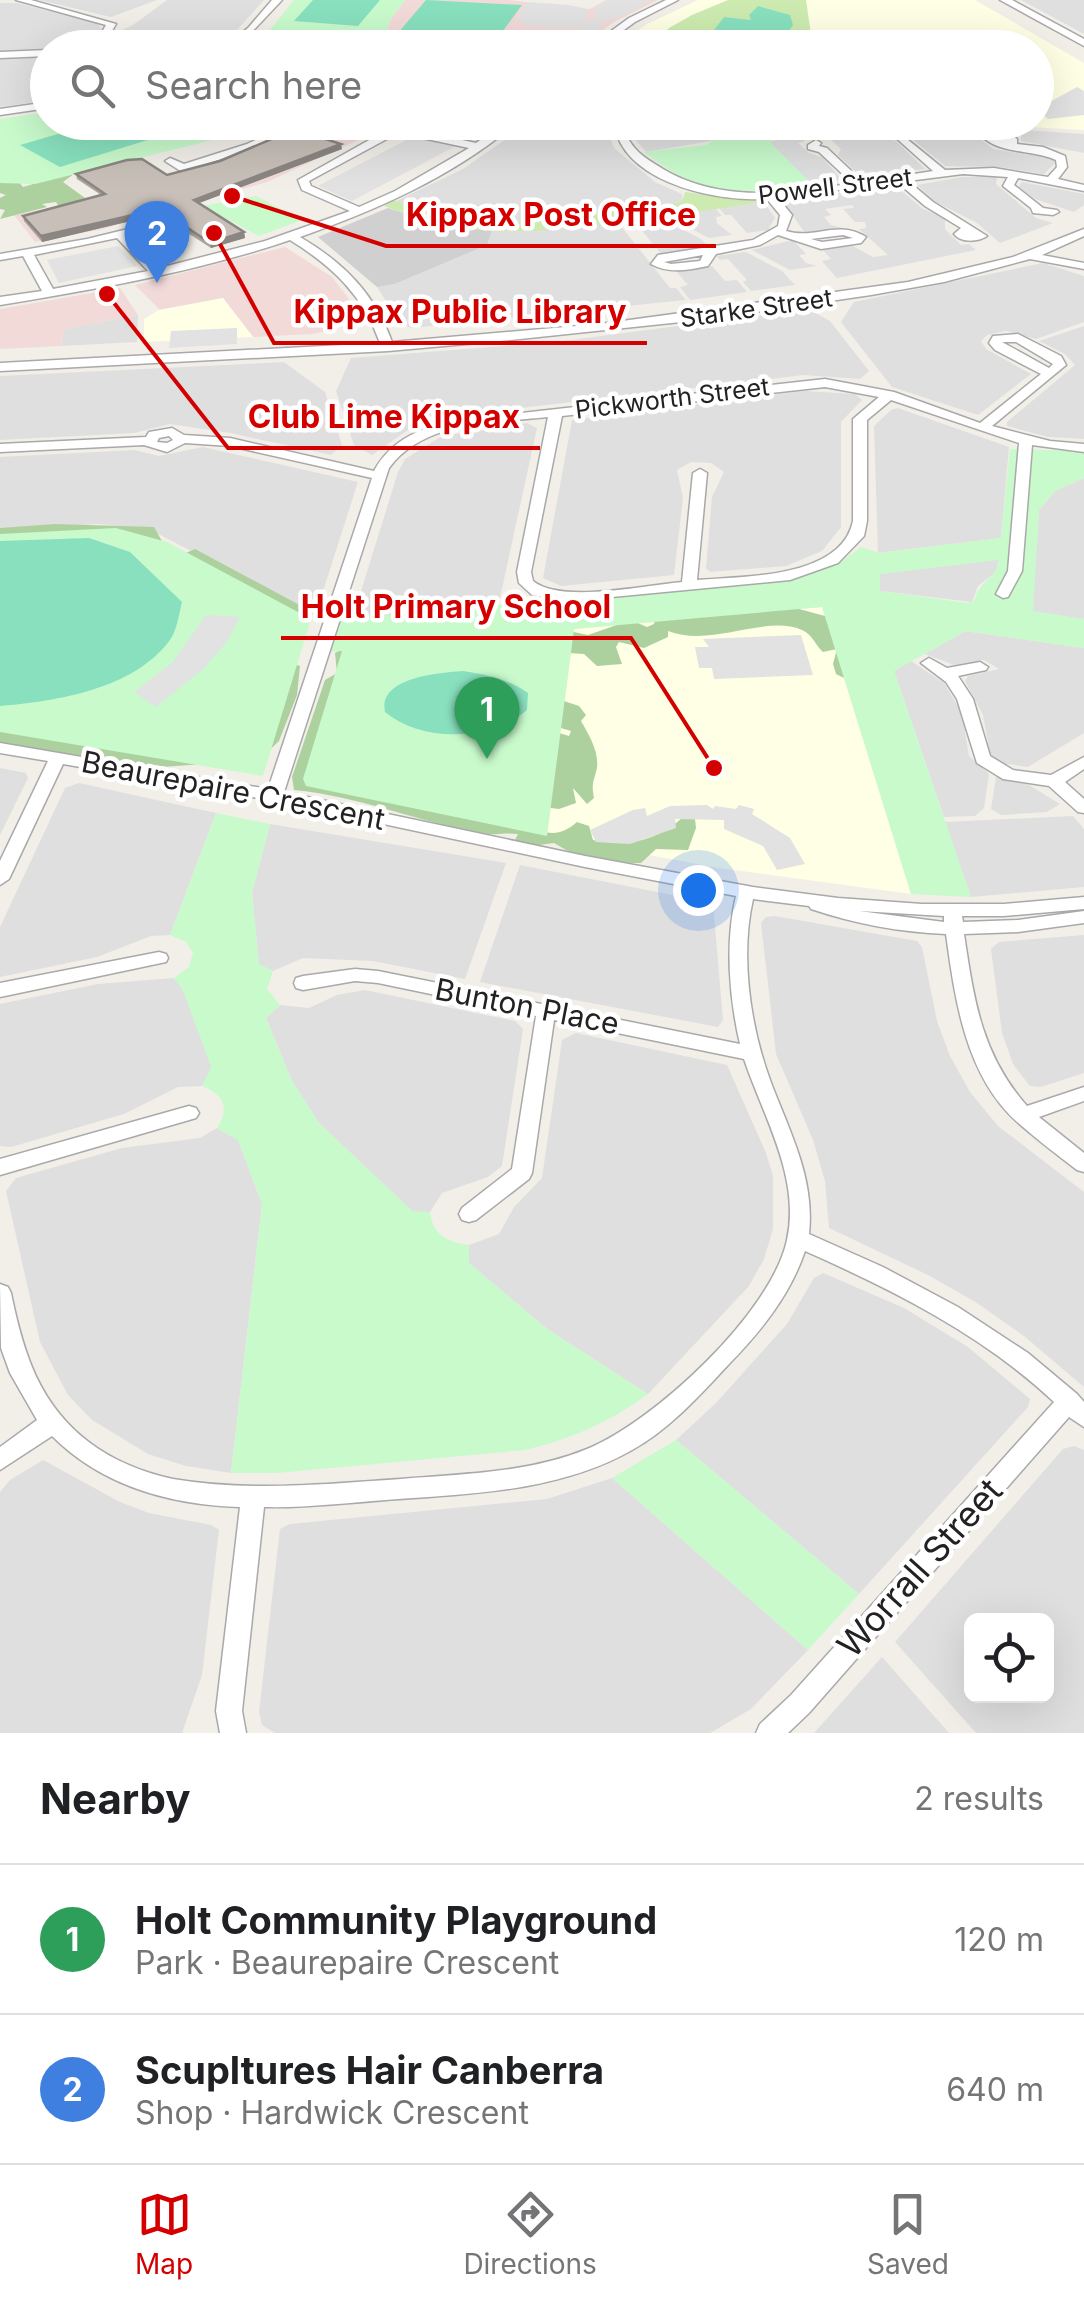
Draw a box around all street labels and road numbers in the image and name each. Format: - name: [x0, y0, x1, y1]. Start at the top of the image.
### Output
- street label: Powell Street: [756, 162, 914, 210]
- street label: Starke Street: [678, 282, 834, 334]
- street label: Pickworth Street: [573, 371, 771, 425]
- street label: Beaurepaire Crescent: [79, 743, 388, 837]
- street label: Bunton Place: [432, 971, 622, 1041]
- street label: Worrall Street: [828, 1469, 1010, 1665]

